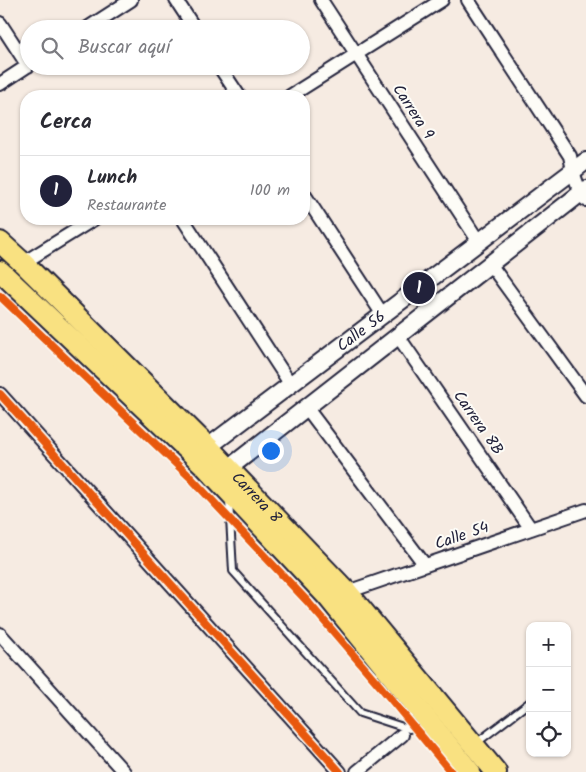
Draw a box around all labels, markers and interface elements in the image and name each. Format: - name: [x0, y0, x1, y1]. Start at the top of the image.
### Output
- search box: [20, 20, 310, 75]
- text: Buscar aquí: [78, 33, 170, 63]
- icon: search: [38, 34, 66, 62]
- street label: Carrera 9: [386, 79, 440, 145]
- text: Cerca: [40, 106, 92, 139]
- text: Lunch: [87, 163, 137, 193]
- text: 1: [54, 178, 58, 203]
- text: 100 m: [250, 178, 290, 203]
- text: Restaurante: [87, 193, 166, 218]
- pin: 1: [403, 269, 435, 307]
- street label: Calle 56: [331, 304, 391, 358]
- street label: Carrera 8B: [447, 386, 509, 460]
- your location: [258, 438, 284, 464]
- street label: Carrera 8: [225, 466, 288, 529]
- street label: Calle 54: [431, 515, 493, 557]
- map controls: [526, 622, 571, 757]
- button: +: [526, 622, 571, 667]
- button: −: [526, 667, 571, 712]
- button: locate: [526, 712, 571, 757]

